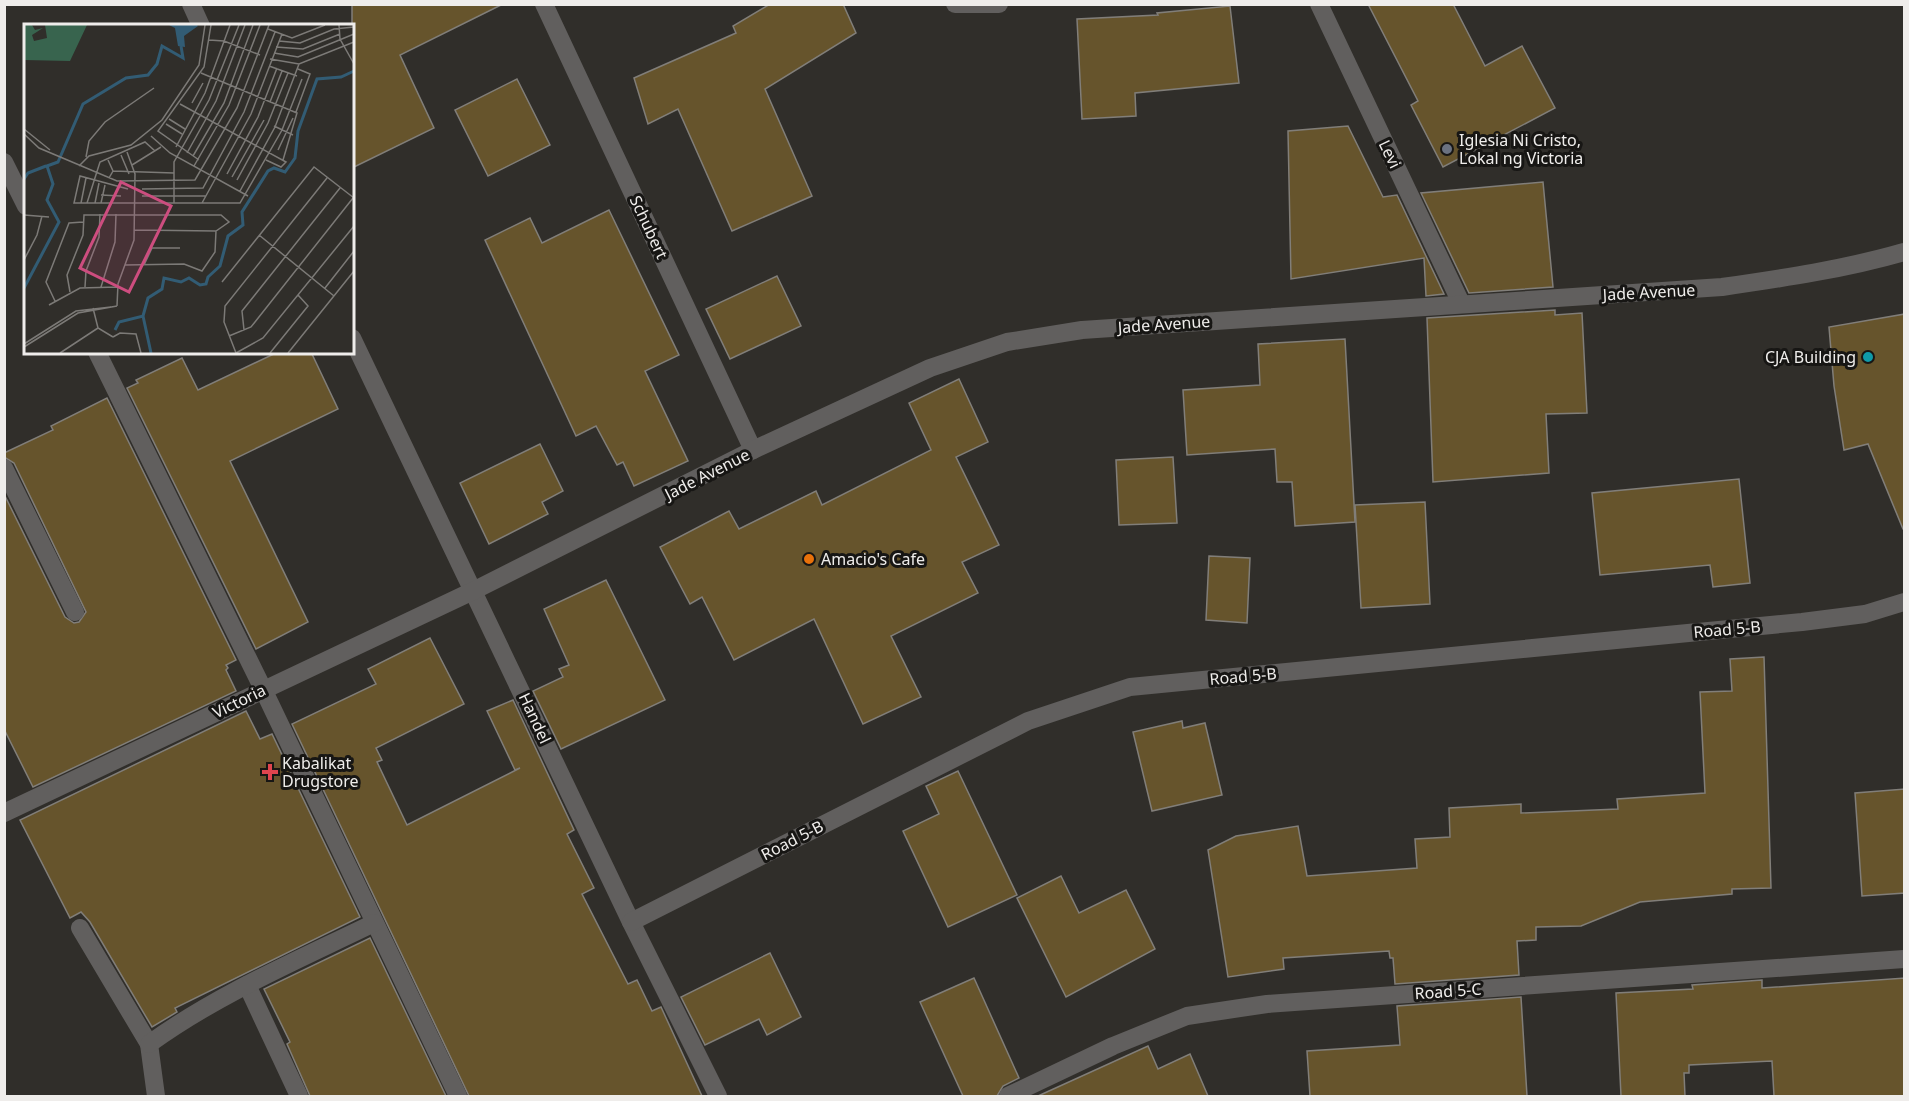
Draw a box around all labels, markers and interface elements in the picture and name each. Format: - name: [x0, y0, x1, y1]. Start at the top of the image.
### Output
- inset map: [24, 24, 354, 354]
- place label: Iglesia Ni Cristo, Lokal ng Victoria: [1459, 129, 1583, 169]
- street label: Levi: [1374, 136, 1406, 172]
- marker: Iglesia Ni Cristo, Lokal ng Victoria: [1440, 142, 1454, 156]
- street label: Schubert: [625, 192, 673, 262]
- street label: Jade Avenue: [1600, 279, 1696, 306]
- street label: Jade Avenue: [1115, 310, 1211, 338]
- place label: CJA Building: [1765, 346, 1856, 368]
- marker: CJA Building: [1861, 350, 1875, 364]
- street label: Jade Avenue: [659, 443, 753, 506]
- place label: Amacio's Cafe: [821, 548, 925, 570]
- marker: Amacio's Cafe: [802, 552, 816, 566]
- street label: Road 5-B: [1693, 615, 1761, 643]
- street label: Road 5-B: [1209, 662, 1277, 690]
- street label: Victoria: [209, 679, 269, 723]
- street label: Handel: [514, 689, 556, 747]
- place label: Kabalikat Drugstore: [282, 752, 358, 792]
- marker: Kabalikat Drugstore: [263, 765, 277, 779]
- street label: Road 5-B: [757, 815, 827, 865]
- street label: Road 5-C: [1414, 978, 1482, 1004]

